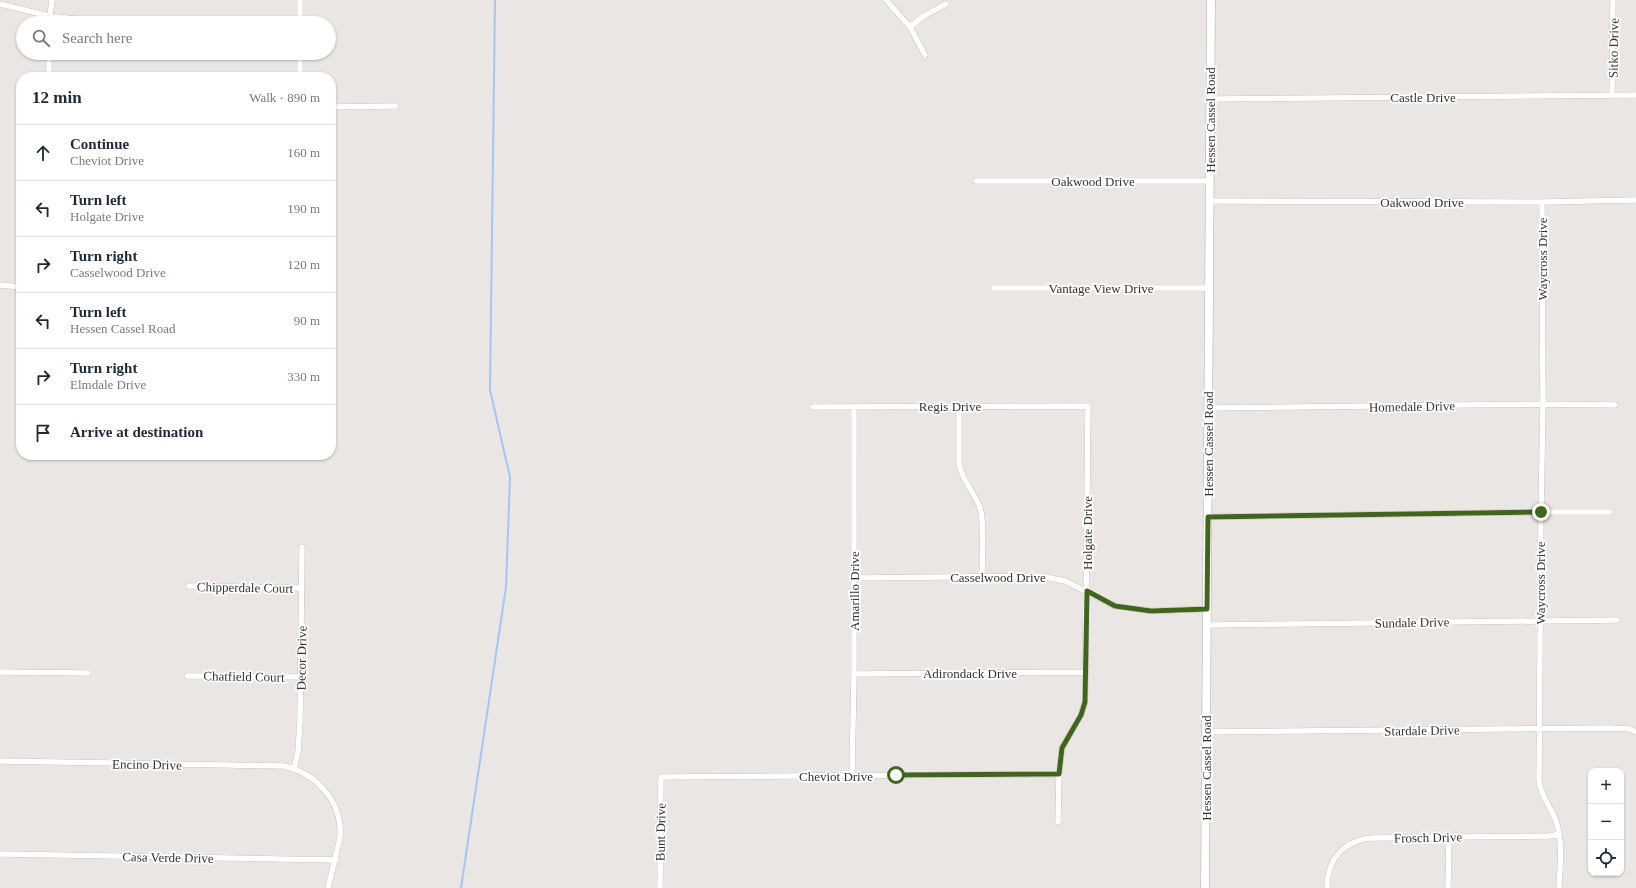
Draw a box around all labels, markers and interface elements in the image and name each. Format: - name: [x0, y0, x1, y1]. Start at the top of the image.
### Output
- search box: [16, 16, 336, 60]
- street label: Sitko Drive: [1605, 18, 1622, 78]
- icon: search: [30, 27, 52, 49]
- text: Search here: [62, 30, 132, 46]
- street label: Hessen Cassel Road: [1203, 67, 1218, 173]
- text: 12 min: [32, 88, 82, 107]
- text: Walk · 890 m: [249, 90, 320, 105]
- street label: Castle Drive: [1390, 90, 1456, 105]
- text: Continue: [70, 136, 129, 152]
- icon: ahead: [32, 142, 54, 164]
- text: 160 m: [287, 145, 320, 160]
- text: Cheviot Drive: [70, 153, 144, 168]
- street label: Oakwood Drive: [1051, 174, 1135, 189]
- text: Turn left: [70, 192, 127, 208]
- street label: Oakwood Drive: [1380, 195, 1464, 210]
- icon: left: [32, 198, 54, 220]
- text: 190 m: [287, 201, 320, 216]
- text: Holgate Drive: [70, 209, 144, 224]
- street label: Waycross Drive: [1535, 217, 1550, 301]
- text: Turn right: [70, 248, 137, 264]
- icon: right: [32, 254, 54, 276]
- text: 120 m: [287, 257, 320, 272]
- text: Casselwood Drive: [70, 265, 166, 280]
- street label: Vantage View Drive: [1048, 281, 1154, 296]
- text: Turn left: [70, 304, 127, 320]
- icon: left: [32, 310, 54, 332]
- text: 90 m: [294, 313, 320, 328]
- text: Hessen Cassel Road: [70, 321, 175, 336]
- text: Turn right: [70, 360, 137, 376]
- icon: right: [32, 366, 54, 388]
- text: 330 m: [287, 369, 320, 384]
- text: Elmdale Drive: [70, 377, 146, 392]
- street label: Hessen Cassel Road: [1201, 391, 1216, 497]
- street label: Homedale Drive: [1369, 398, 1455, 415]
- street label: Regis Drive: [919, 399, 981, 414]
- icon: arrive: [32, 422, 54, 444]
- text: Arrive at destination: [70, 424, 203, 440]
- street label: Holgate Drive: [1080, 496, 1095, 570]
- route end: [1532, 503, 1550, 521]
- street label: Waycross Drive: [1533, 541, 1548, 625]
- street label: Amarillo Drive: [847, 551, 862, 631]
- street label: Casselwood Drive: [950, 570, 1046, 585]
- street label: Chipperdale Court: [197, 579, 294, 596]
- street label: Sundale Drive: [1375, 614, 1450, 631]
- street label: Decor Drive: [293, 625, 310, 690]
- street label: Adirondack Drive: [923, 666, 1017, 681]
- street label: Chatfield Court: [203, 668, 285, 685]
- street label: Hessen Cassel Road: [1199, 715, 1214, 821]
- street label: Stardale Drive: [1384, 722, 1460, 739]
- street label: Encino Drive: [112, 756, 182, 773]
- route start: [887, 766, 905, 784]
- map controls: [1588, 768, 1624, 876]
- button: +: [1588, 768, 1624, 804]
- street label: Cheviot Drive: [799, 769, 873, 784]
- street label: Bunt Drive: [652, 803, 669, 861]
- button: −: [1588, 804, 1624, 840]
- street label: Frosch Drive: [1394, 829, 1462, 846]
- button: locate: [1588, 840, 1624, 876]
- street label: Casa Verde Drive: [122, 849, 214, 866]

